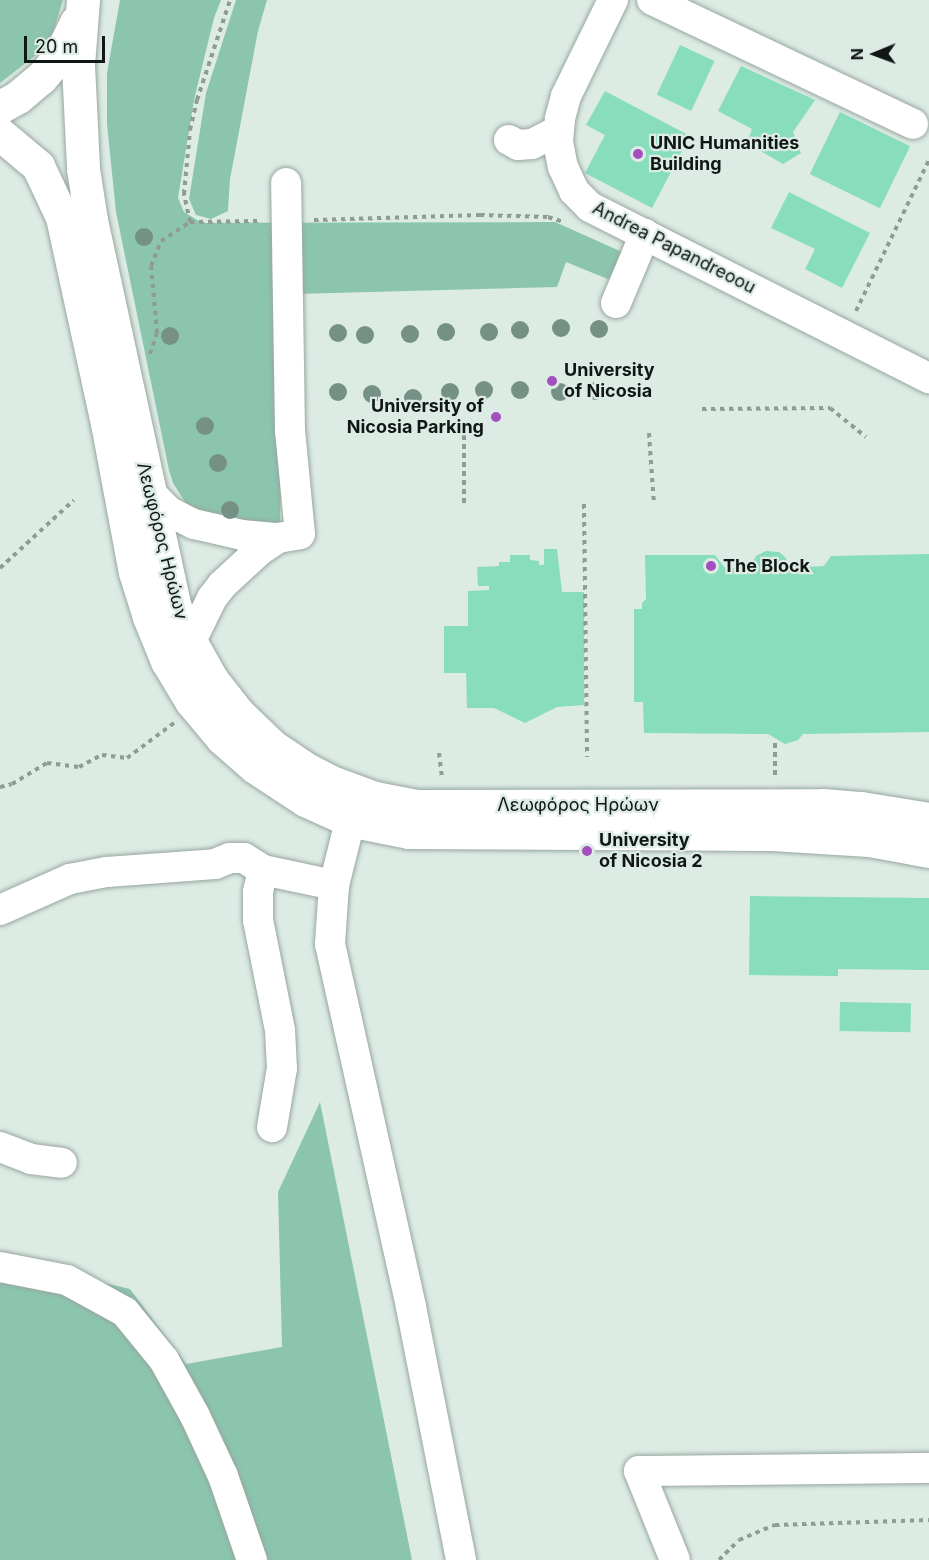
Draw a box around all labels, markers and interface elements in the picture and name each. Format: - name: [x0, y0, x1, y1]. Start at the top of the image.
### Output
- scale bar: [27, 24, 108, 62]
- north arrow: [845, 24, 905, 84]
- text: 20 m: [35, 36, 78, 57]
- text: N: [847, 48, 867, 61]
- place label: UNIC Humanities Building: [650, 133, 799, 176]
- marker: UNIC Humanities Building: [631, 147, 645, 161]
- street label: Andrea Papandreoou: [589, 197, 759, 299]
- place label: University of Nicosia: [564, 360, 655, 403]
- marker: University of Nicosia: [545, 374, 559, 388]
- place label: University of Nicosia Parking: [347, 396, 484, 438]
- marker: University of Nicosia Parking: [489, 410, 503, 424]
- street label: Λεωφόρος Ηρώων: [132, 460, 192, 622]
- place label: The Block: [723, 555, 810, 577]
- marker: The Block: [704, 559, 718, 573]
- street label: Λεωφόρος Ηρώων: [497, 794, 659, 816]
- place label: University of Nicosia 2: [599, 830, 703, 872]
- marker: University of Nicosia 2: [580, 844, 594, 858]

